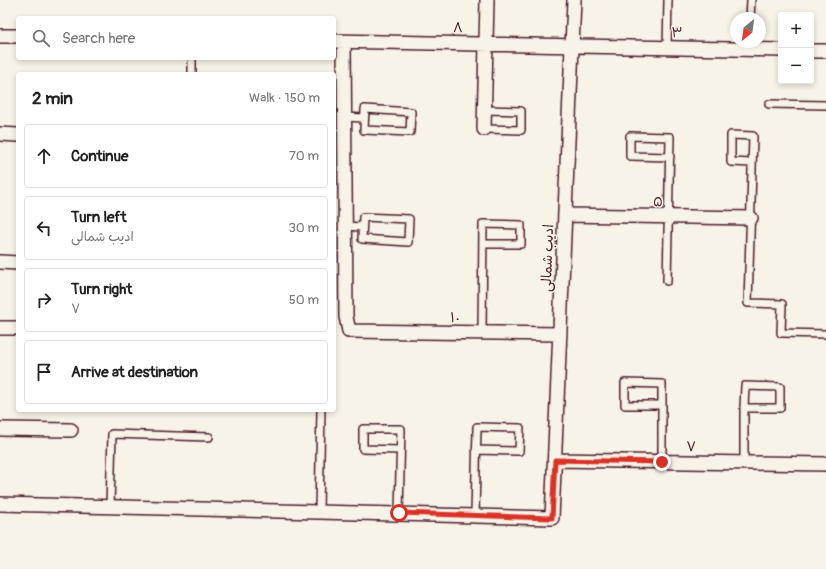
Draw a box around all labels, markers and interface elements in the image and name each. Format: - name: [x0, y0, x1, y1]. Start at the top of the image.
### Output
- north arrow: [730, 12, 766, 48]
- map controls: [778, 12, 814, 84]
- button: +: [778, 12, 814, 48]
- search box: [16, 16, 336, 60]
- street label: ۸: [453, 19, 463, 36]
- street label: ۳: [671, 24, 683, 41]
- icon: search: [30, 27, 52, 49]
- text: Search here: [62, 29, 135, 48]
- button: −: [778, 48, 814, 84]
- text: 2 min: [32, 88, 73, 109]
- text: Walk · 150 m: [249, 90, 320, 106]
- icon: ahead: [33, 145, 55, 167]
- text: Continue: [71, 147, 129, 166]
- text: 70 m: [289, 148, 319, 164]
- street label: ۵: [653, 193, 663, 210]
- text: Turn left: [71, 208, 127, 227]
- icon: left: [33, 217, 55, 239]
- text: 30 m: [289, 220, 319, 236]
- street label: ادیب شمالی: [538, 224, 557, 292]
- text: ادیب شمالی: [71, 229, 134, 245]
- text: Turn right: [71, 280, 132, 299]
- icon: right: [33, 289, 55, 311]
- text: 50 m: [289, 292, 319, 308]
- text: ۷: [71, 301, 80, 317]
- street label: ۱۰: [450, 309, 460, 326]
- icon: arrive: [33, 361, 55, 383]
- text: Arrive at destination: [71, 363, 198, 382]
- street label: ۷: [686, 438, 696, 455]
- route end: [653, 453, 671, 471]
- route start: [390, 504, 408, 522]

